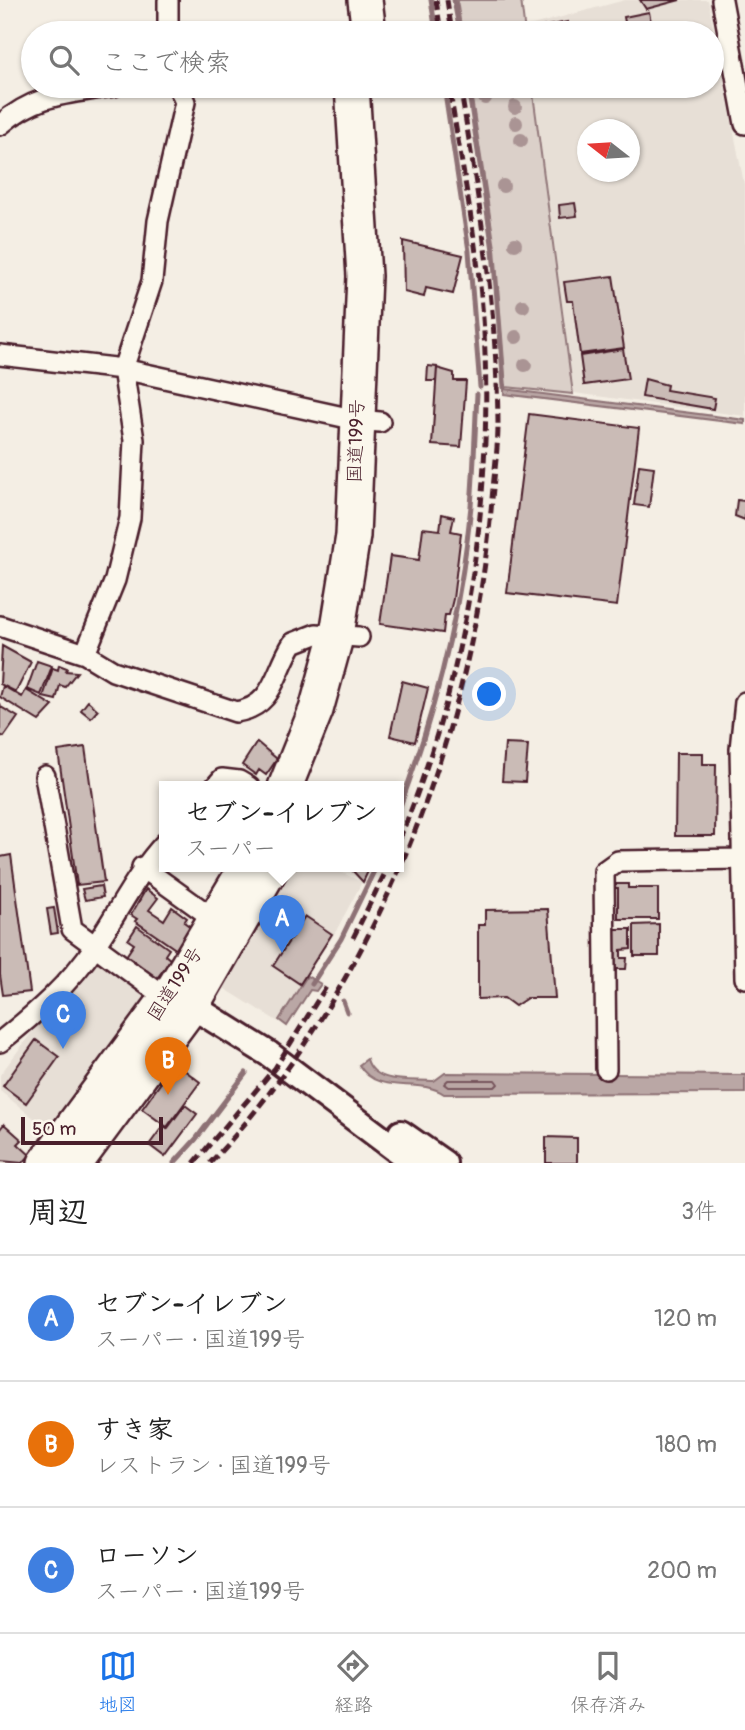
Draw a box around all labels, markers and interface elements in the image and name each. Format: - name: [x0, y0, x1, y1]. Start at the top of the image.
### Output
- search box: [21, 21, 724, 98]
- icon: search: [45, 41, 83, 79]
- text: ここで検索: [101, 47, 231, 79]
- north arrow: [577, 119, 640, 182]
- street label: 国道199号: [343, 399, 369, 483]
- your location: [472, 677, 506, 711]
- popup: [159, 781, 404, 872]
- text: セブン-イレブン: [185, 797, 378, 829]
- text: スーパー: [185, 834, 276, 863]
- pin: A: [259, 895, 305, 953]
- street label: 国道199号: [142, 942, 208, 1026]
- pin: C: [40, 991, 86, 1049]
- pin: B: [145, 1037, 191, 1095]
- scale bar: [21, 1114, 163, 1146]
- text: 50 m: [32, 1117, 76, 1141]
- text: 周辺: [28, 1194, 88, 1231]
- text: 3件: [681, 1197, 717, 1226]
- text: セブン-イレブン: [95, 1288, 288, 1320]
- text: A: [44, 1304, 58, 1333]
- text: 120 m: [654, 1304, 717, 1333]
- text: スーパー · 国道199号: [95, 1325, 305, 1354]
- text: すき家: [95, 1414, 173, 1446]
- text: B: [44, 1430, 58, 1459]
- text: 180 m: [655, 1430, 717, 1459]
- text: レストラン · 国道199号: [95, 1451, 331, 1480]
- text: ローソン: [95, 1540, 199, 1572]
- text: C: [44, 1556, 58, 1585]
- text: 200 m: [647, 1556, 717, 1585]
- text: スーパー · 国道199号: [95, 1577, 305, 1606]
- tab: 地図: [99, 1647, 137, 1717]
- tab: 経路: [334, 1647, 372, 1717]
- tab: 保存済み: [570, 1647, 646, 1717]

